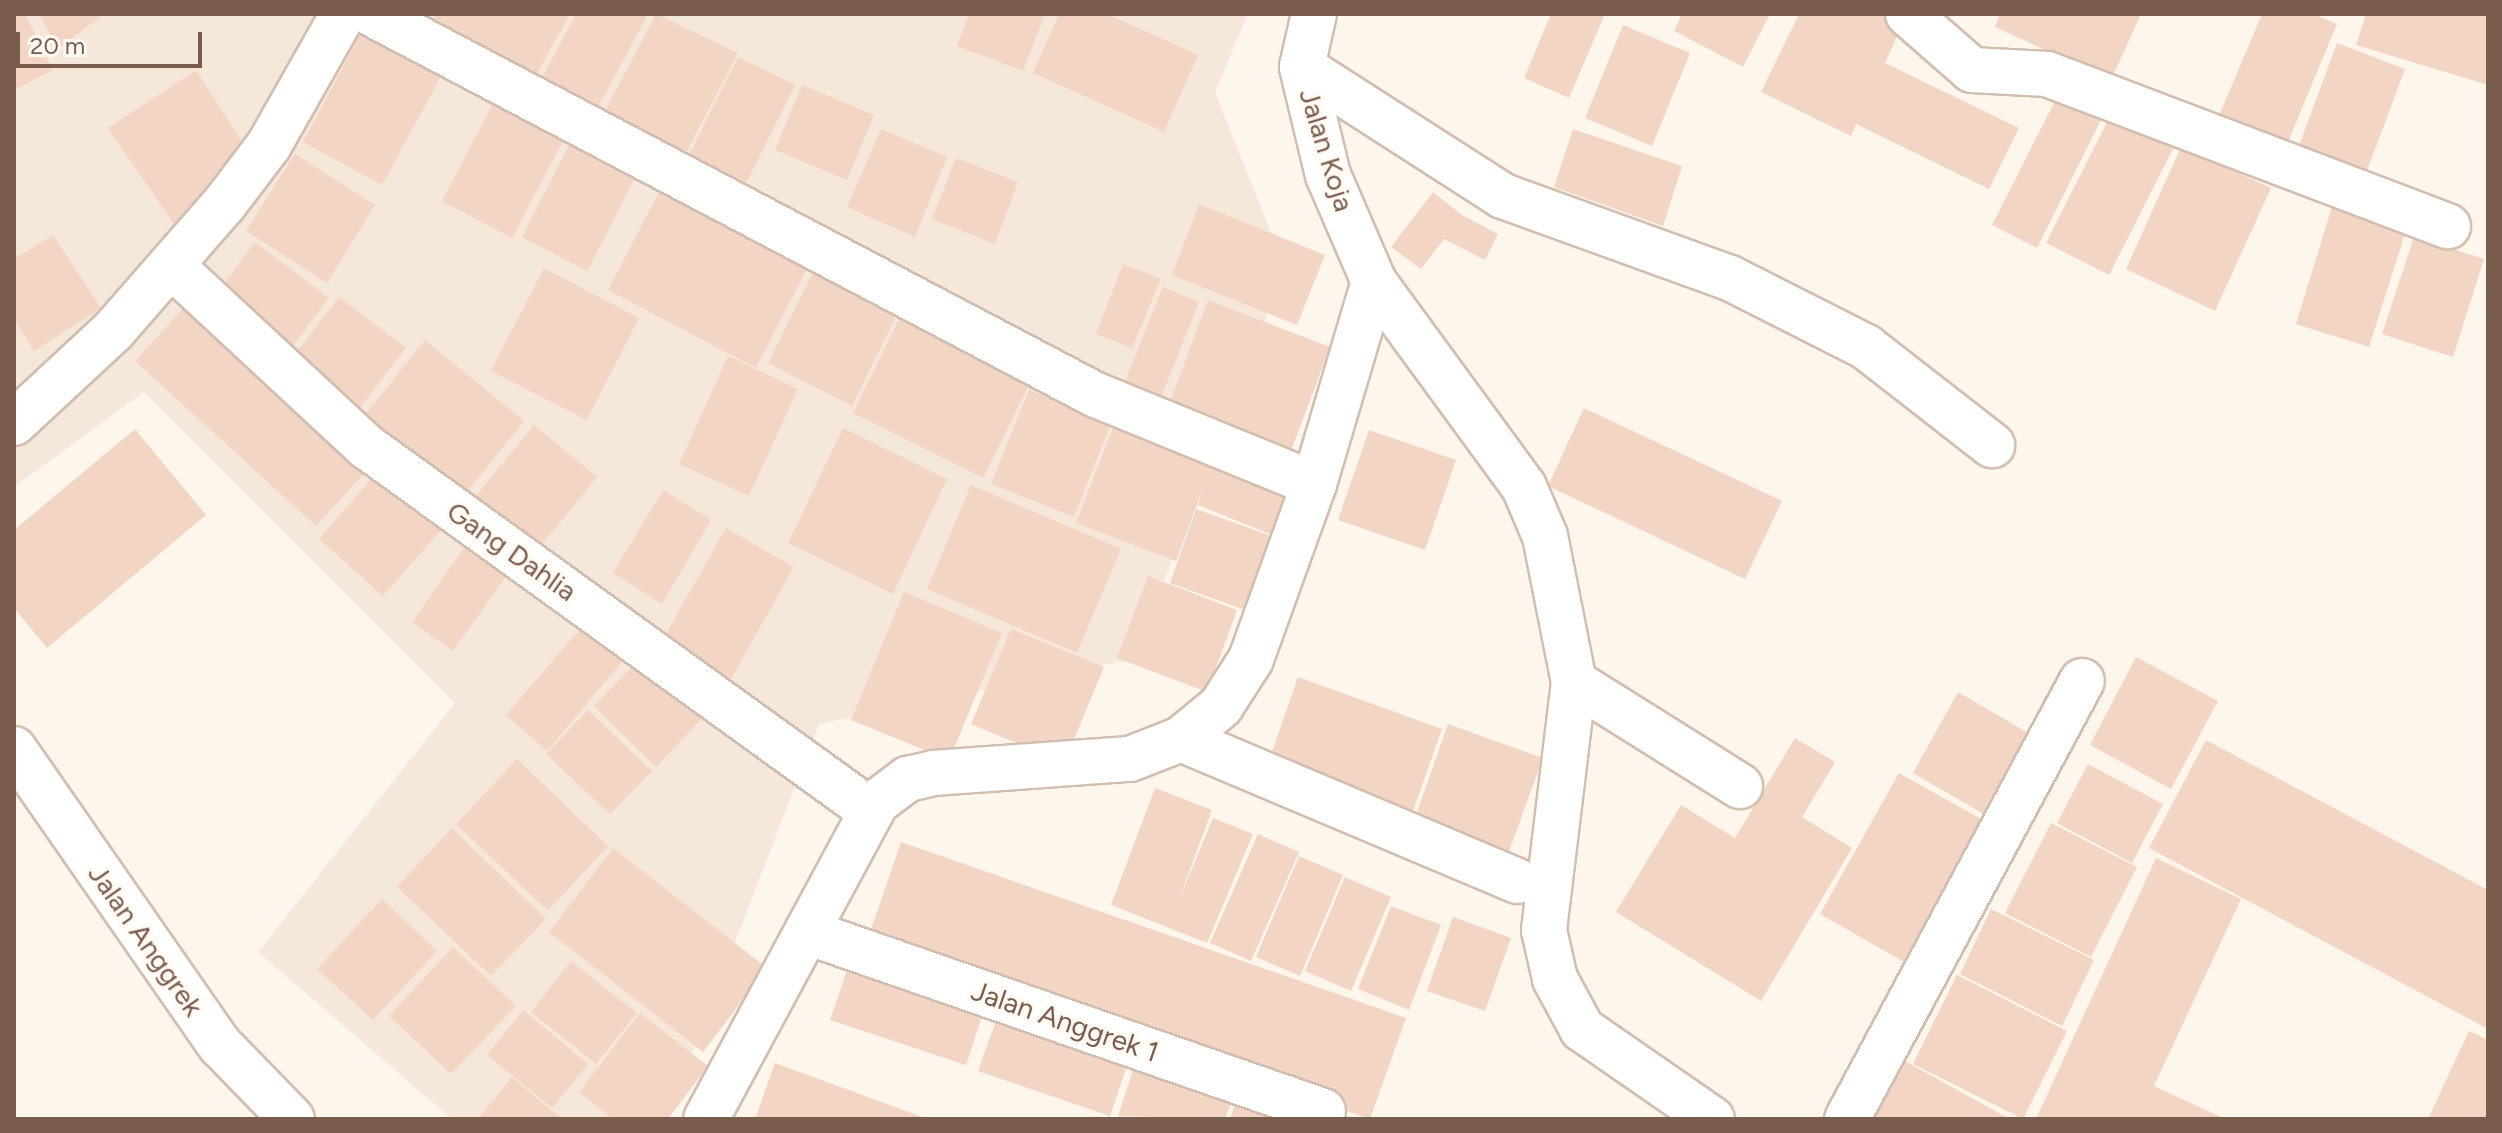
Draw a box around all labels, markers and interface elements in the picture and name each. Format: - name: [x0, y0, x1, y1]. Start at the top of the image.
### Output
- scale bar: [20, 16, 206, 66]
- text: 20 m: [30, 31, 85, 60]
- street label: Jalan Koja: [1292, 85, 1362, 215]
- street label: Gang Dahlia: [441, 494, 583, 608]
- street label: Jalan Anggrek: [81, 858, 211, 1022]
- street label: Jalan Anggrek 1: [967, 973, 1163, 1069]

